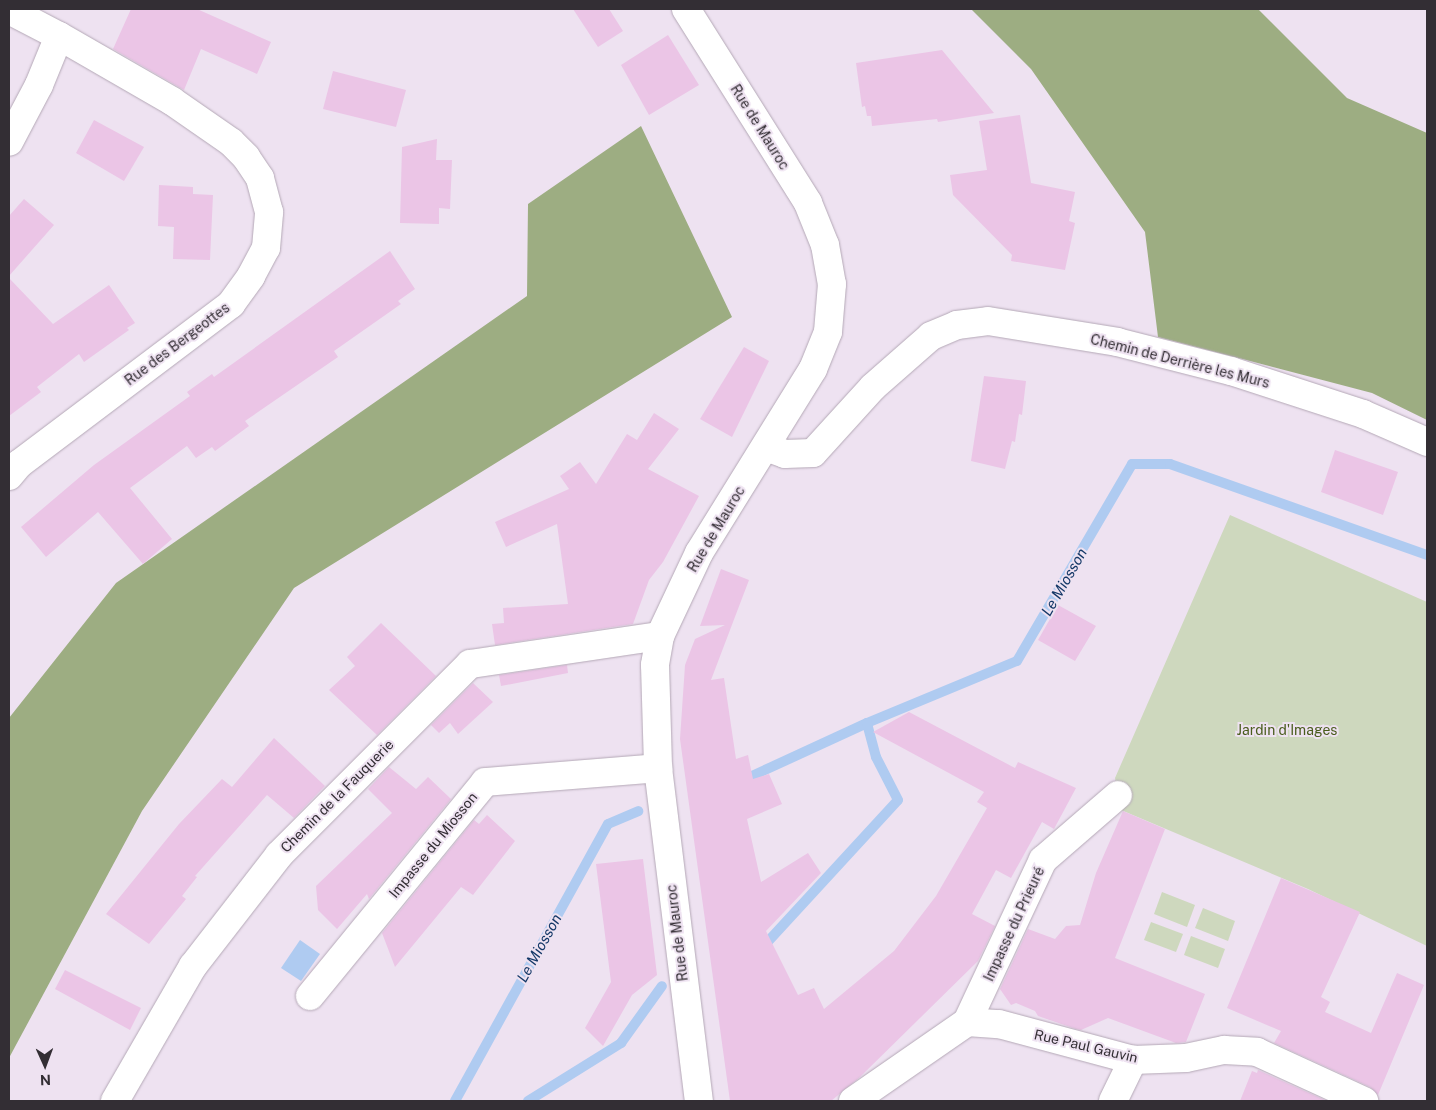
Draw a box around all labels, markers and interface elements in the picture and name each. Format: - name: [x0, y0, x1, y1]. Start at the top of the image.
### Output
- street label: Rue de Mauroc: [727, 81, 793, 173]
- street label: Rue des Bergeottes: [121, 299, 233, 389]
- street label: Chemin de Derrière les Murs: [1088, 331, 1272, 391]
- street label: Rue de Mauroc: [684, 483, 748, 575]
- water label: Le Miosson: [1037, 545, 1091, 619]
- park label: Jardin d'Images: [1237, 722, 1337, 738]
- street label: Chemin de la Fauquerie: [277, 736, 397, 856]
- street label: Impasse du Miosson: [385, 789, 481, 901]
- street label: Impasse du Prieuré: [980, 864, 1048, 984]
- street label: Rue de Mauroc: [663, 883, 691, 983]
- water label: Le Miosson: [513, 911, 565, 985]
- street label: Rue Paul Gauvin: [1032, 1026, 1140, 1066]
- north arrow: [20, 1040, 70, 1090]
- text: N: [40, 1072, 51, 1088]

